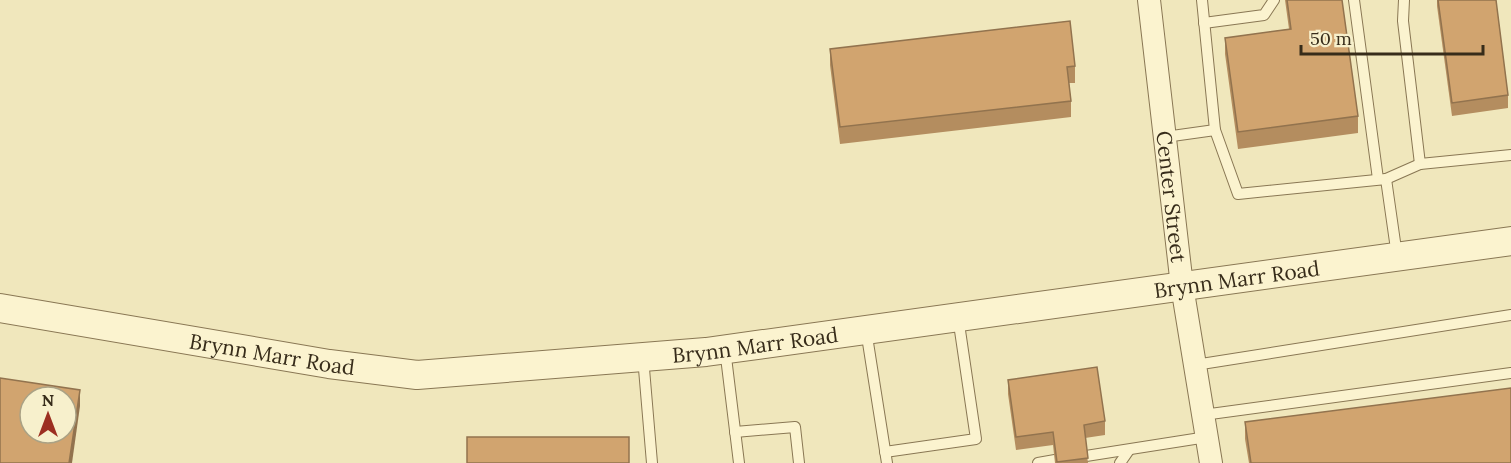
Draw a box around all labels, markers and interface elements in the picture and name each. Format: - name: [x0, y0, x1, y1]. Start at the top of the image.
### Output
- scale bar: [1301, 18, 1482, 56]
- text: 50 m: [1310, 27, 1352, 50]
- street label: Center Street: [1151, 129, 1193, 265]
- street label: Brynn Marr Road: [1152, 254, 1321, 304]
- street label: Brynn Marr Road: [671, 320, 840, 368]
- street label: Brynn Marr Road: [187, 327, 356, 381]
- north arrow: [18, 385, 78, 445]
- text: N: [42, 390, 54, 410]

